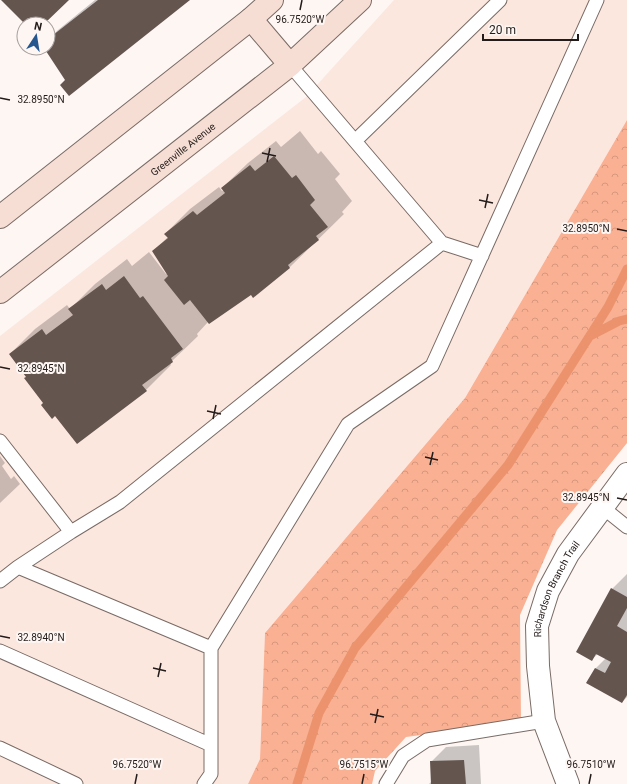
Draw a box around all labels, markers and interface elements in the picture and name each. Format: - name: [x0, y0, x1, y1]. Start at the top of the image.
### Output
- text: 96.7520°W: [276, 14, 325, 25]
- north arrow: [16, 16, 56, 56]
- scale bar: [483, 16, 578, 42]
- text: N: [33, 20, 43, 34]
- text: 20 m: [489, 23, 516, 37]
- text: 32.8950°N: [17, 94, 65, 105]
- street label: Greenville Avenue: [148, 120, 217, 178]
- text: 32.8950°N: [562, 223, 610, 234]
- text: 32.8945°N: [17, 363, 65, 374]
- text: 32.8945°N: [562, 492, 610, 503]
- street label: Richardson Branch Trail: [531, 539, 581, 638]
- text: 32.8940°N: [17, 632, 65, 643]
- text: 96.7520°W: [113, 759, 162, 770]
- text: 96.7515°W: [340, 759, 389, 770]
- text: 96.7510°W: [567, 759, 616, 770]

